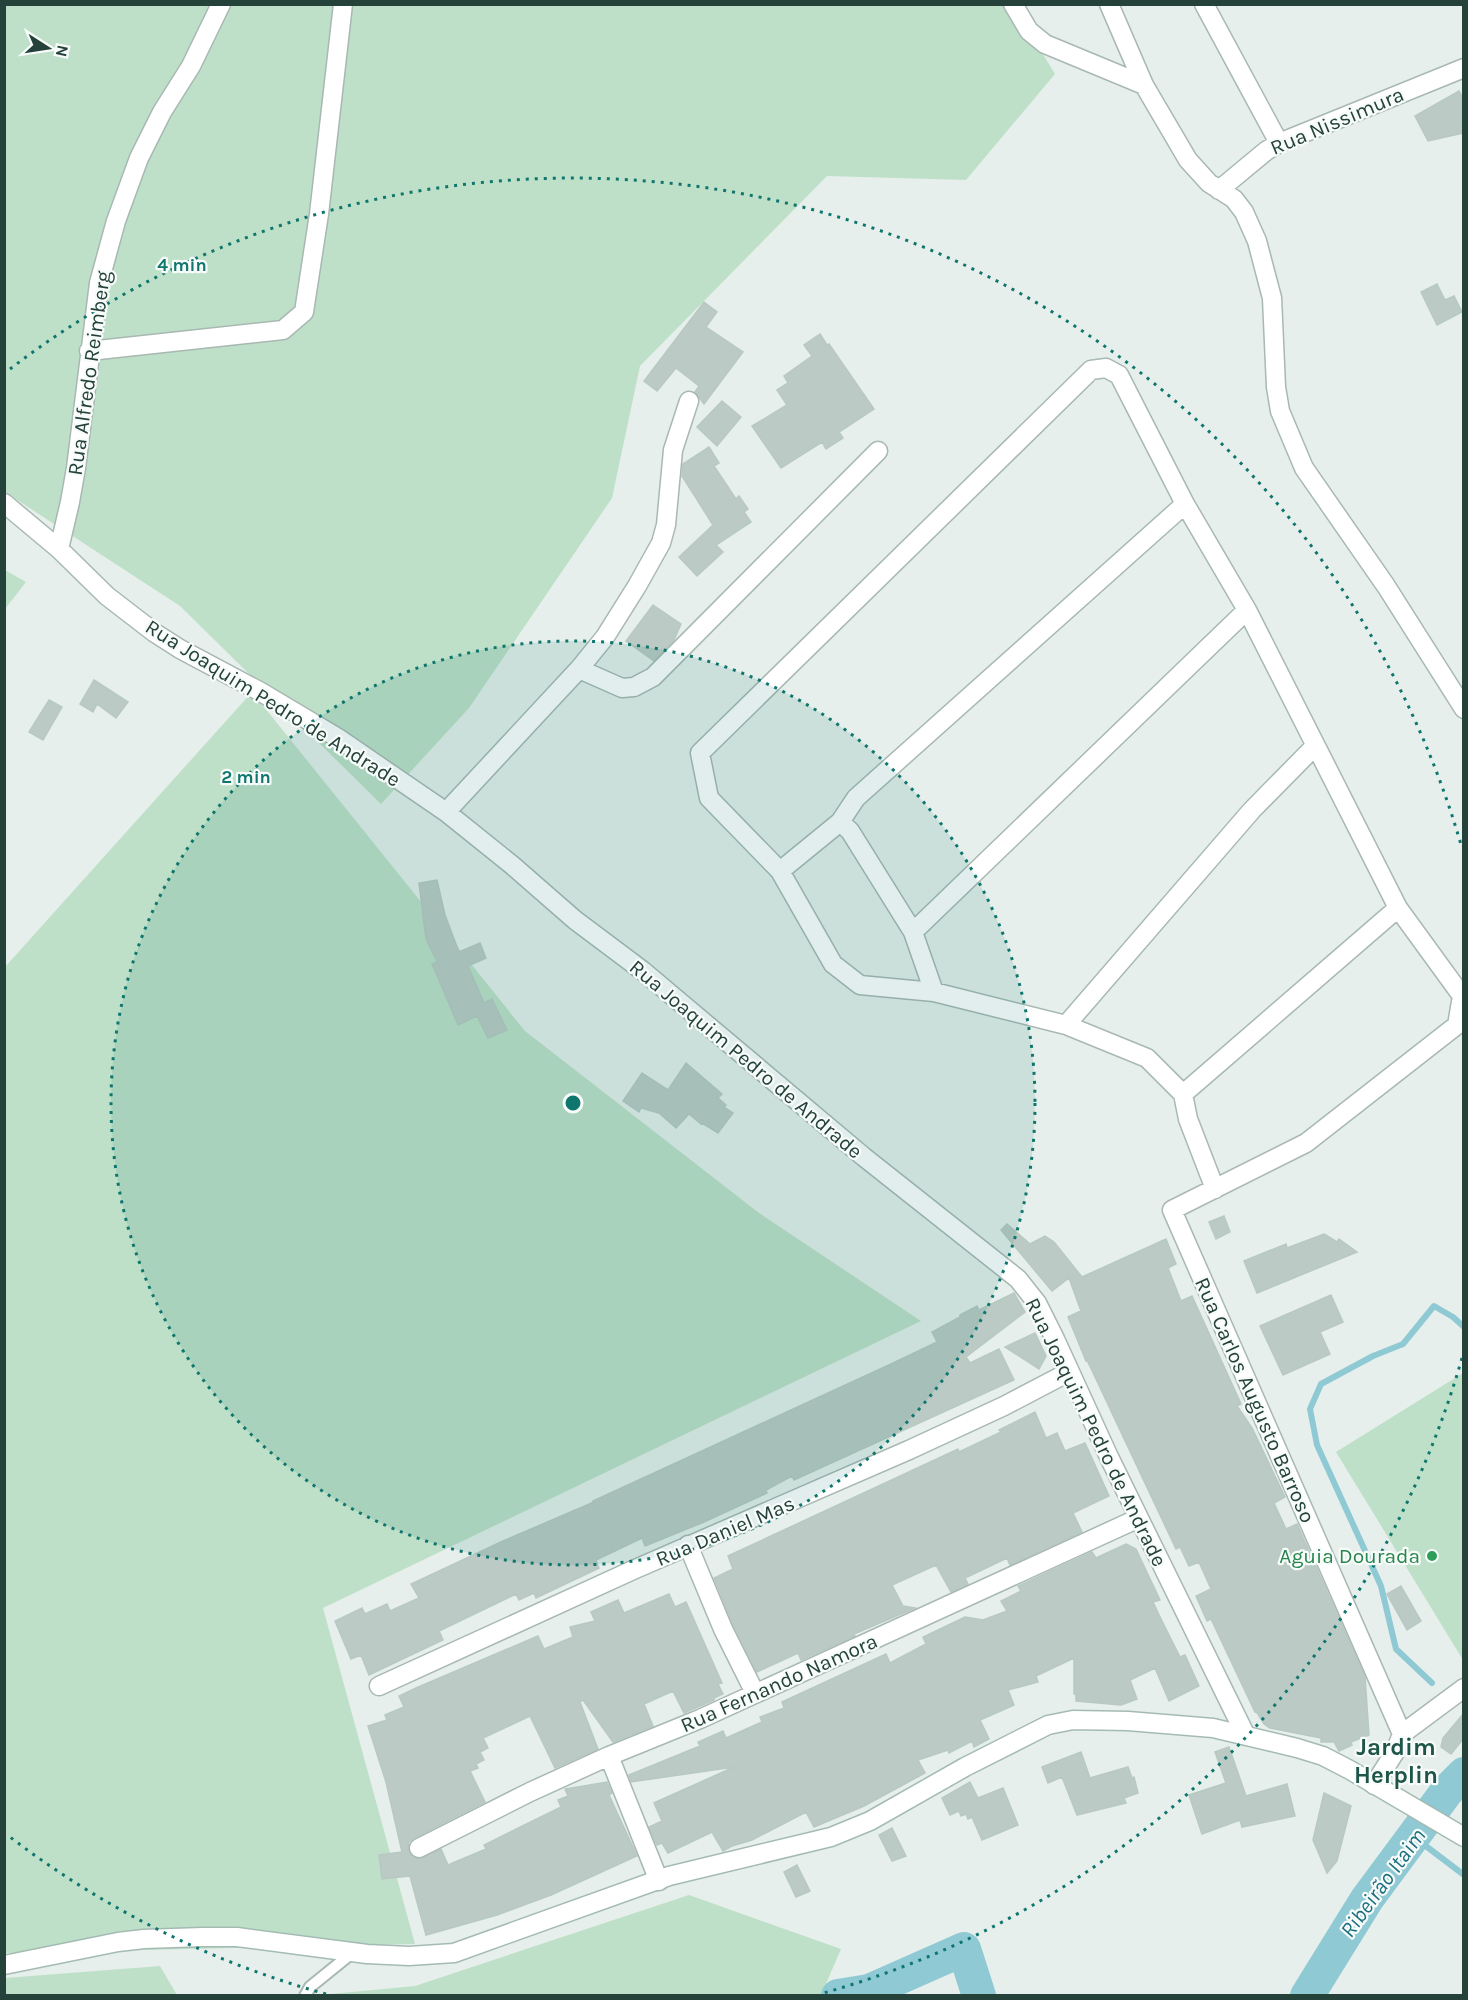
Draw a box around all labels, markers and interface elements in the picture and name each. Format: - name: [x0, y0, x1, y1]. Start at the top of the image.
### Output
- north arrow: [18, 18, 78, 78]
- text: N: [52, 43, 73, 59]
- street label: Rua Nissimura: [1267, 82, 1407, 160]
- text: 4 min: [157, 254, 207, 276]
- street label: Rua Alfredo Reimberg: [63, 269, 115, 477]
- street label: Rua Joaquim Pedro de Andrade: [141, 614, 405, 792]
- text: 2 min: [221, 766, 271, 788]
- street label: Rua Joaquim Pedro de Andrade: [625, 955, 867, 1163]
- centre of rings: [563, 1093, 583, 1113]
- street label: Rua Carlos Augusto Barroso: [1190, 1274, 1320, 1526]
- street label: Rua Joaquim Pedro de Andrade: [1020, 1294, 1172, 1570]
- street label: Rua Daniel Mas: [652, 1491, 798, 1571]
- place label: Aguia Dourada: [1279, 1544, 1420, 1568]
- marker: Aguia Dourada: [1425, 1549, 1439, 1563]
- street label: Rua Fernando Namora: [677, 1629, 881, 1737]
- district label: Jardim Herplin: [1354, 1733, 1438, 1789]
- water label: Ribeirão Itaim: [1335, 1823, 1431, 1943]

